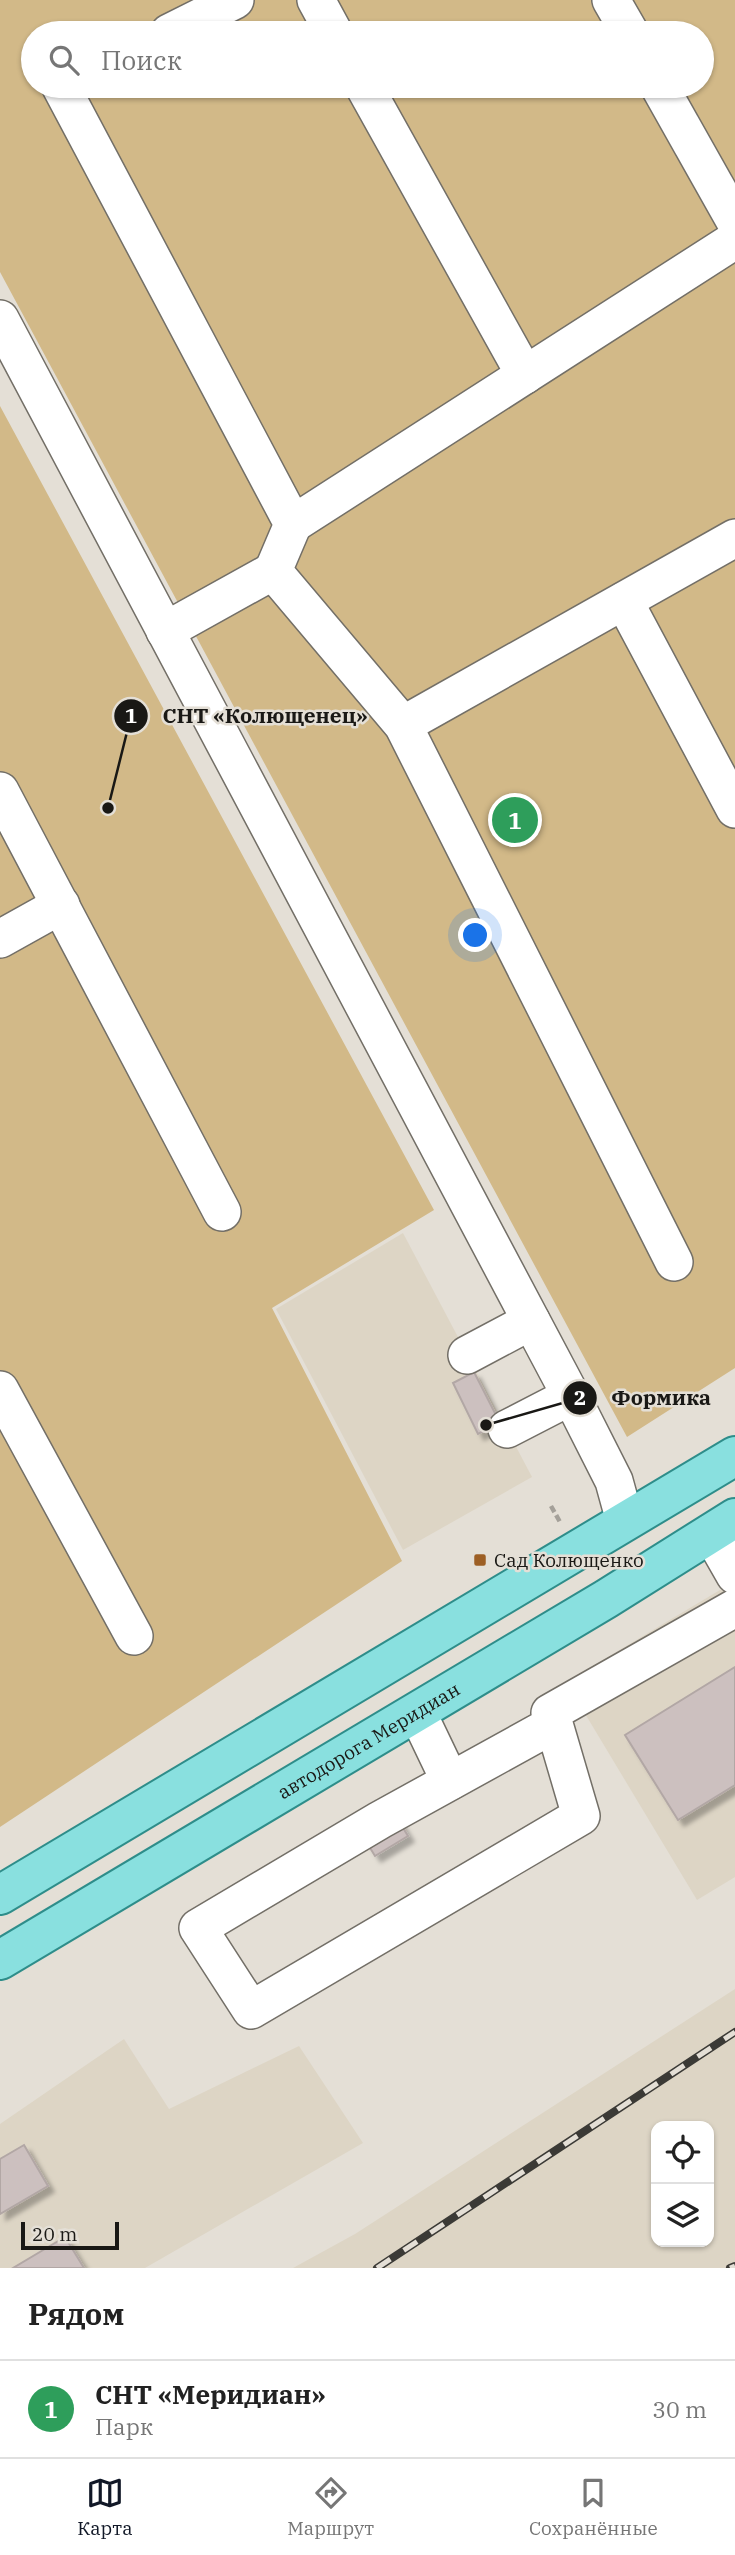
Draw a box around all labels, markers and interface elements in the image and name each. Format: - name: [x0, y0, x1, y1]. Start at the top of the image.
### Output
- search box: [21, 21, 714, 98]
- icon: search: [45, 41, 83, 79]
- text: Поиск: [101, 43, 182, 77]
- callout: СНТ «Колющенец»: [113, 695, 381, 737]
- text: 1: [125, 701, 137, 729]
- text: СНТ «Колющенец»: [163, 701, 367, 729]
- pin: 1: [492, 794, 538, 846]
- your location: [458, 918, 492, 952]
- callout: Формика: [562, 1377, 725, 1419]
- text: 2: [574, 1383, 586, 1411]
- text: Формика: [611, 1383, 711, 1411]
- place label: Сад Колющенко: [494, 1548, 644, 1572]
- marker: Сад Колющенко: [472, 1552, 488, 1568]
- street label: автодорога Меридиан: [273, 1677, 464, 1804]
- map controls: [651, 2121, 714, 2247]
- button: locate: [651, 2121, 714, 2184]
- button: layers: [651, 2184, 714, 2247]
- scale bar: [21, 2219, 119, 2251]
- text: 20 m: [32, 2222, 77, 2246]
- text: Рядом: [28, 2294, 124, 2333]
- text: СНТ «Меридиан»: [95, 2377, 325, 2411]
- text: 1: [44, 2394, 58, 2424]
- text: 30 m: [652, 2394, 707, 2424]
- text: Парк: [95, 2411, 153, 2441]
- tab: Карта: [77, 2474, 133, 2540]
- tab: Маршрут: [287, 2474, 374, 2540]
- tab: Сохранённые: [529, 2474, 658, 2540]

